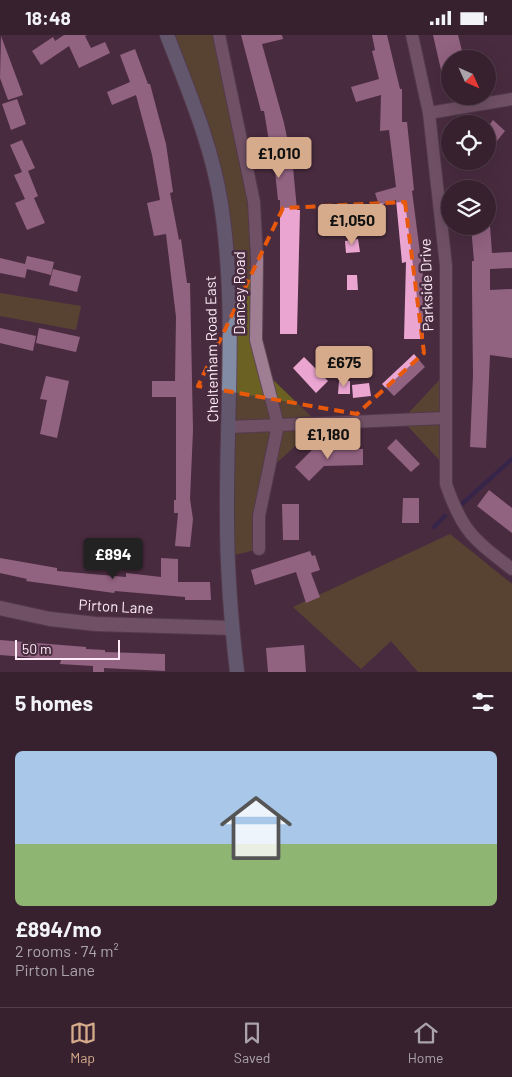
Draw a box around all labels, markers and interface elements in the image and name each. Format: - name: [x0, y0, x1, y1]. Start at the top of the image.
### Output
- text: 18:48: [25, 6, 71, 29]
- north arrow: [441, 50, 496, 105]
- map controls: [441, 50, 496, 235]
- button: locate: [441, 115, 496, 170]
- pin: £1,010: [238, 137, 320, 179]
- text: £1,010: [257, 143, 301, 162]
- button: layers: [441, 180, 496, 235]
- pin: £1,050: [311, 203, 393, 246]
- text: £1,050: [329, 210, 375, 229]
- street label: Parkside Drive: [415, 238, 437, 332]
- street label: Dancey Road: [230, 251, 248, 335]
- street label: Cheltenham Road East: [201, 276, 221, 422]
- pin: £675: [314, 345, 374, 388]
- text: £675: [327, 352, 361, 371]
- pin: £1,180: [287, 417, 369, 460]
- text: £1,180: [306, 424, 350, 443]
- pin: £894: [83, 537, 143, 580]
- text: £894: [95, 544, 131, 563]
- street label: Pirton Lane: [78, 595, 154, 617]
- scale bar: [15, 637, 120, 660]
- text: 50 m: [22, 640, 51, 657]
- icon: filters: [469, 688, 497, 716]
- text: 5 homes: [15, 690, 93, 715]
- icon: home: [211, 783, 301, 873]
- text: £894/mo: [15, 916, 102, 941]
- text: 2 rooms · 74 m²: [15, 941, 119, 960]
- text: Pirton Lane: [15, 960, 95, 979]
- tab: Map: [69, 1019, 97, 1066]
- tab: Saved: [234, 1019, 271, 1066]
- tab: Home: [408, 1019, 443, 1066]

